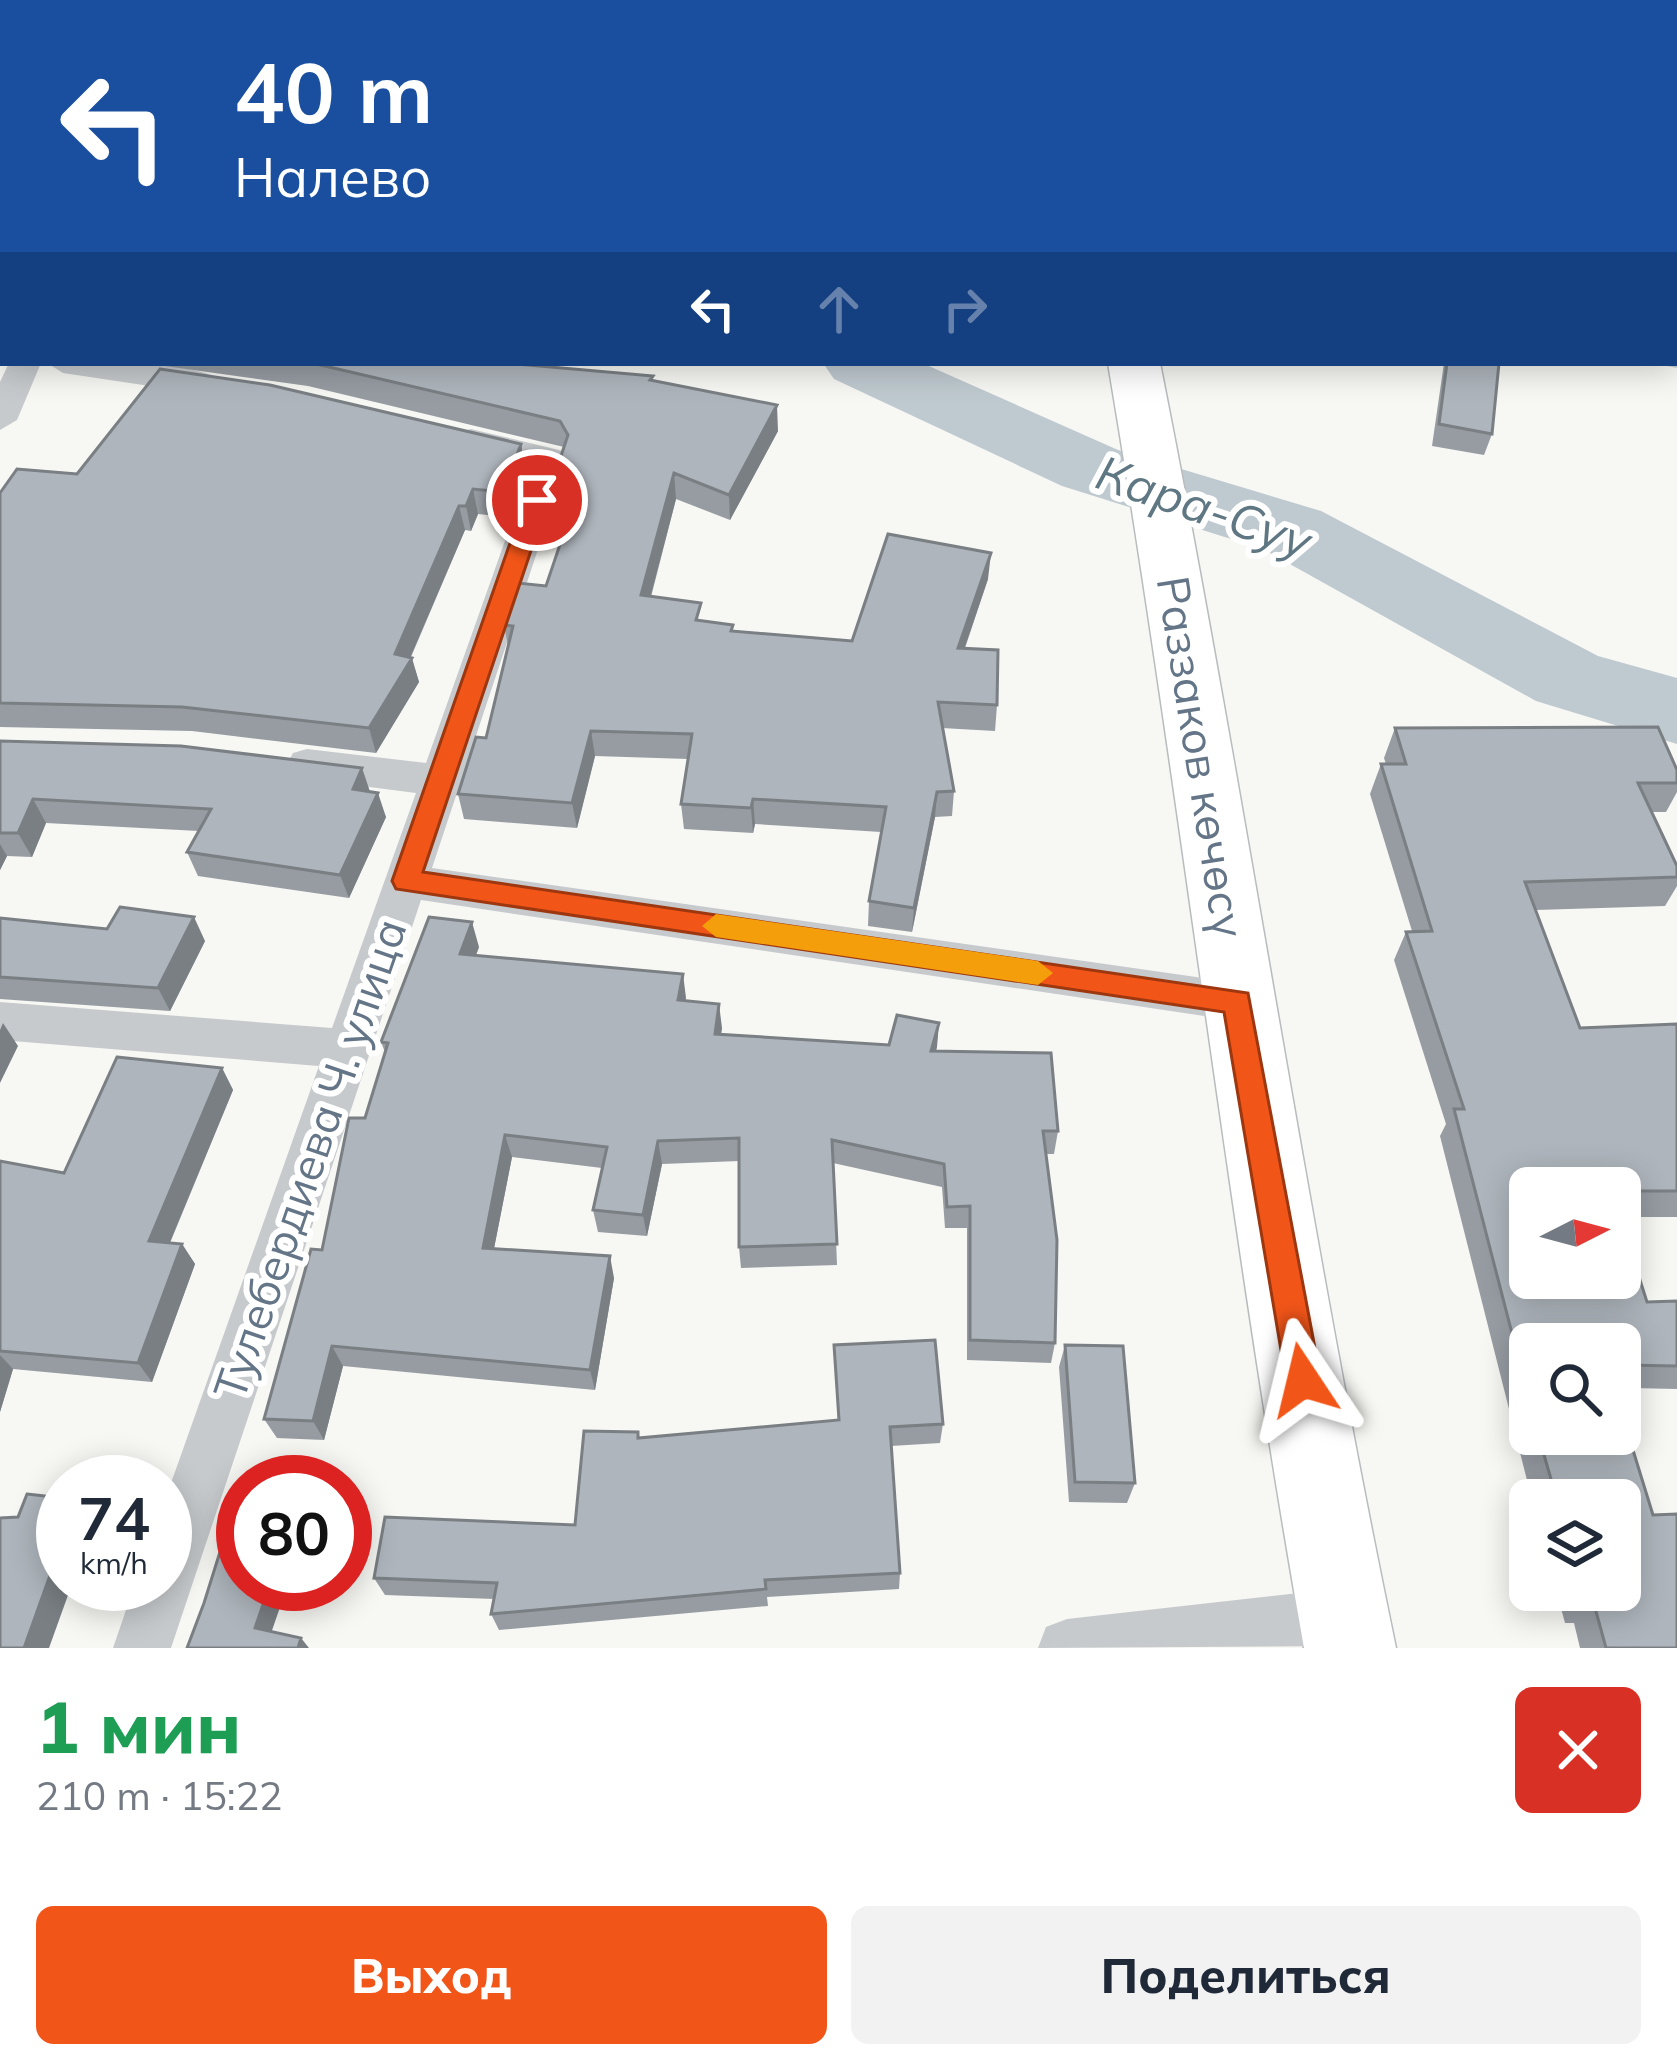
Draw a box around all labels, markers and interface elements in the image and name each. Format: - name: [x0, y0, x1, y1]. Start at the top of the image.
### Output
- text: 40 m: [234, 39, 433, 144]
- icon: left: [36, 48, 192, 204]
- text: Налево: [234, 143, 431, 211]
- icon: left: [680, 276, 746, 342]
- icon: ahead: [806, 276, 872, 342]
- icon: right: [932, 276, 998, 342]
- water label: Кара-Суу: [1089, 441, 1322, 572]
- pin: [486, 449, 588, 551]
- icon: arrive: [504, 467, 570, 533]
- street label: Раззаков көчөсү: [1146, 572, 1258, 942]
- street label: Тулебердиева Ч. улица: [200, 911, 418, 1406]
- north arrow: [1509, 1167, 1641, 1299]
- map controls: [1509, 1167, 1641, 1611]
- position arrow: [1240, 1317, 1366, 1443]
- button: search: [1509, 1323, 1641, 1455]
- speed limit sign: 80: [216, 1455, 372, 1611]
- button: layers: [1509, 1479, 1641, 1611]
- text: 74: [78, 1480, 150, 1555]
- text: km/h: [80, 1544, 148, 1582]
- text: 1 мин: [36, 1681, 241, 1771]
- button: close: [1515, 1687, 1641, 1813]
- text: 210 m · 15:22: [36, 1771, 282, 1820]
- button: Выход: [36, 1906, 827, 2044]
- button: Поделиться: [851, 1906, 1641, 2044]

